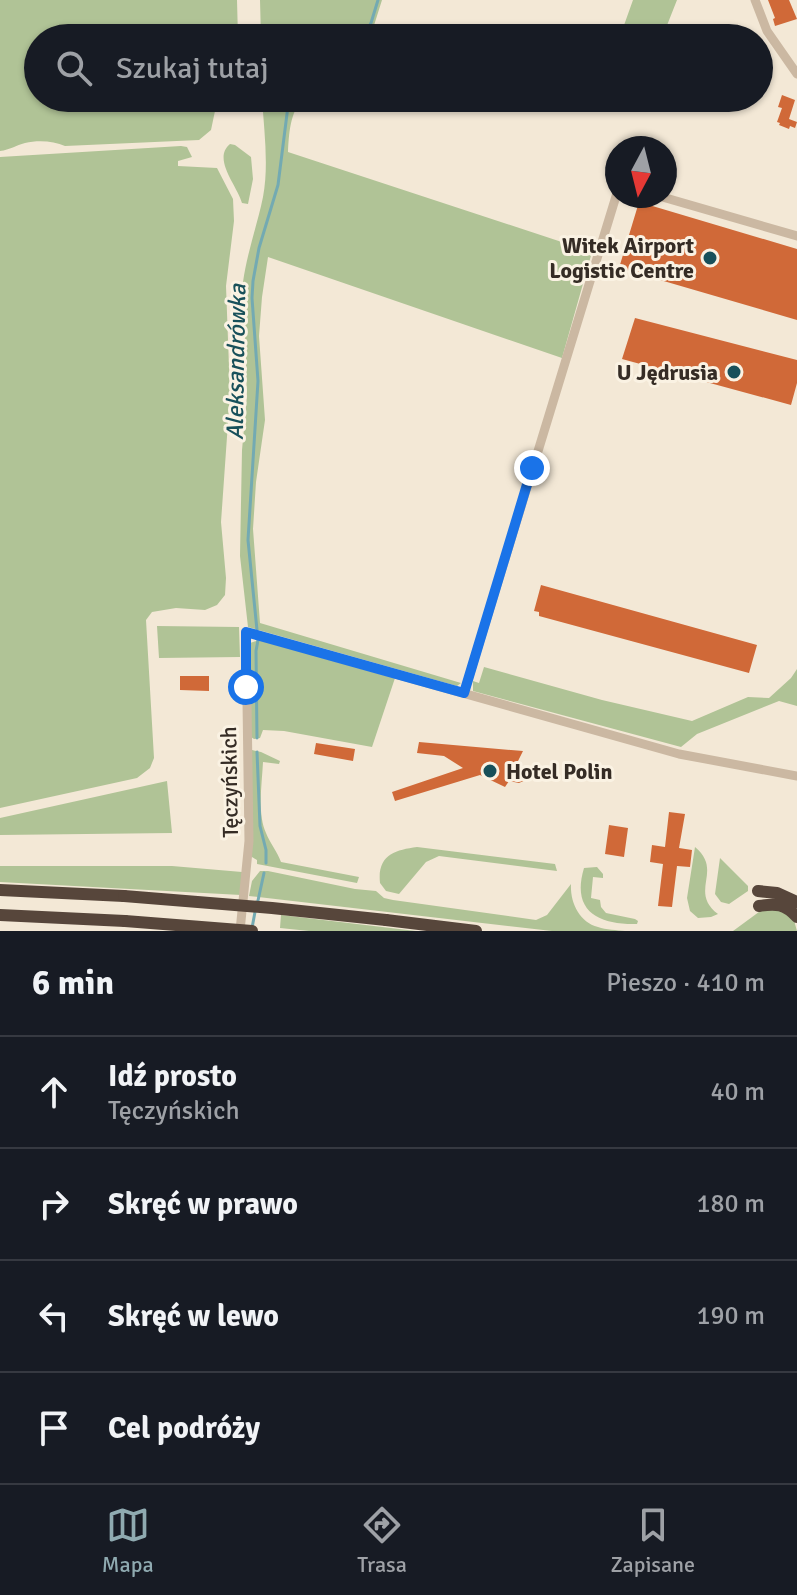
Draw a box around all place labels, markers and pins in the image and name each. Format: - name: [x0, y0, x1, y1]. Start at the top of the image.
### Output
- place label: Witek Airport Logistic Centre: [549, 232, 694, 284]
- marker: Witek Airport Logistic Centre: [701, 249, 719, 267]
- place label: U Jędrusia: [617, 359, 718, 386]
- marker: U Jędrusia: [725, 363, 743, 381]
- place label: Hotel Polin: [506, 758, 612, 785]
- marker: Hotel Polin: [481, 762, 499, 780]

